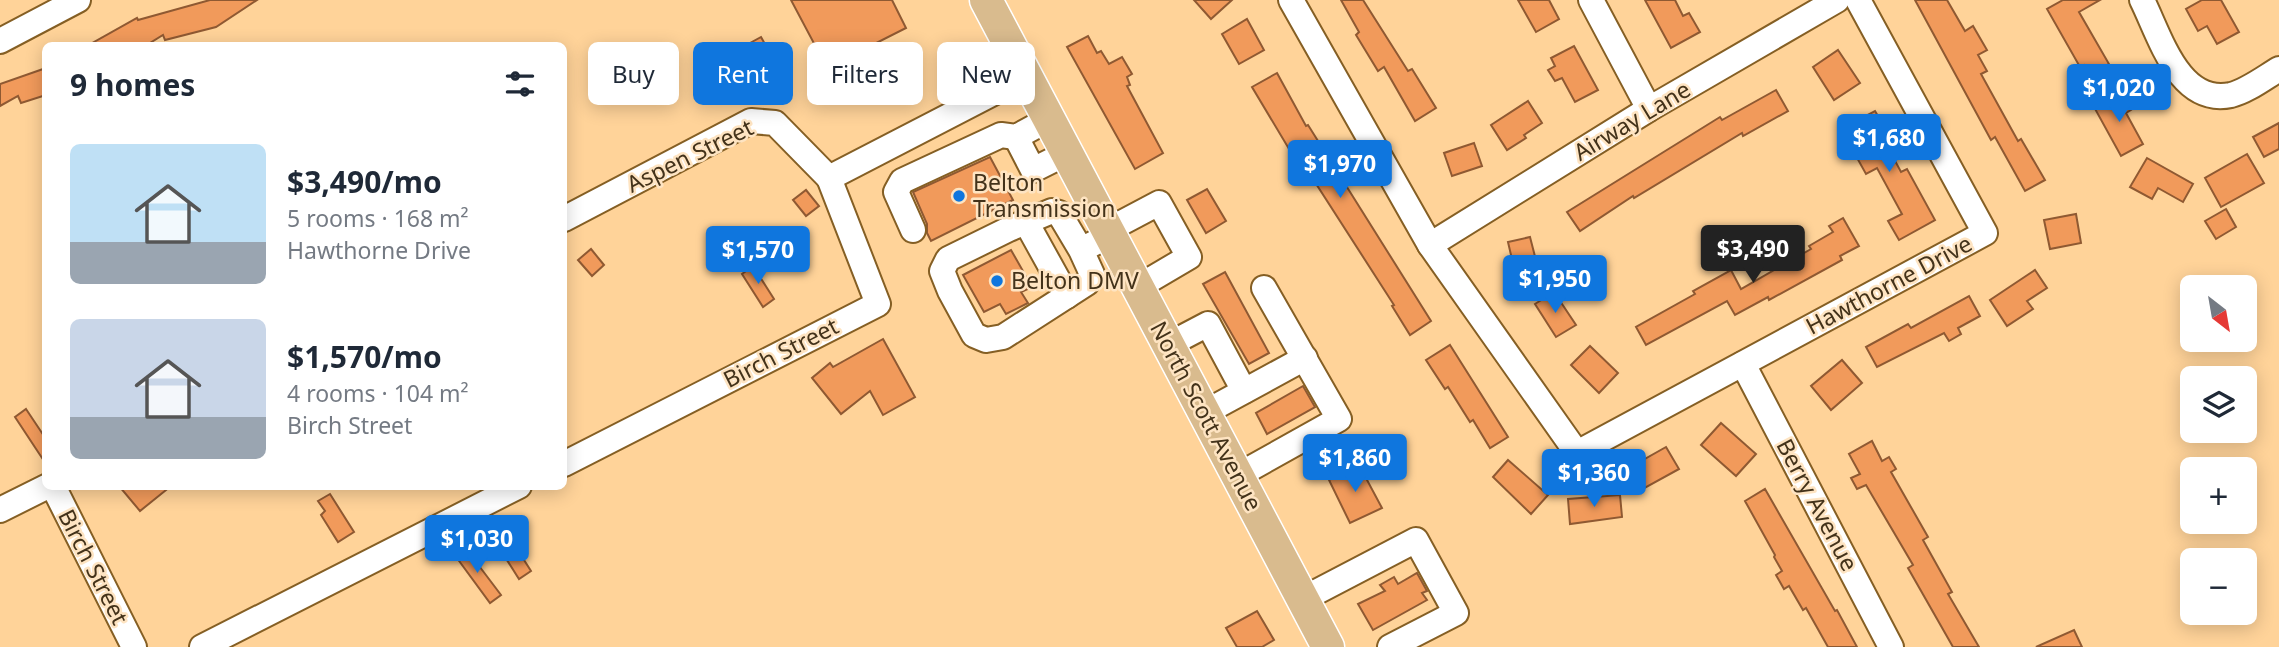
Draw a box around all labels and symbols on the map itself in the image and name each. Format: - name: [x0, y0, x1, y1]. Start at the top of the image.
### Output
- pin: $1,020: [2062, 64, 2176, 124]
- street label: Airway Lane: [1567, 73, 1696, 168]
- street label: Aspen Street: [621, 111, 758, 200]
- pin: $1,680: [1832, 114, 1946, 174]
- pin: $1,970: [1283, 140, 1397, 200]
- place label: Belton Transmission: [973, 166, 1115, 224]
- marker: Belton Transmission: [951, 188, 967, 204]
- pin: $1,570: [701, 226, 815, 286]
- pin: $3,490: [1696, 226, 1810, 285]
- street label: Hawthorne Drive: [1800, 227, 1977, 341]
- pin: $1,950: [1498, 256, 1612, 315]
- place label: Belton DMV: [1011, 264, 1139, 296]
- marker: Belton DMV: [989, 273, 1005, 289]
- north arrow: [2180, 275, 2258, 352]
- street label: Birch Street: [717, 309, 844, 395]
- street label: North Scott Avenue: [1143, 315, 1270, 516]
- street label: Berry Avenue: [1770, 433, 1866, 576]
- pin: $1,860: [1298, 434, 1412, 494]
- pin: $1,360: [1537, 449, 1651, 509]
- street label: Birch Street: [51, 503, 137, 630]
- pin: $1,030: [420, 516, 534, 575]

